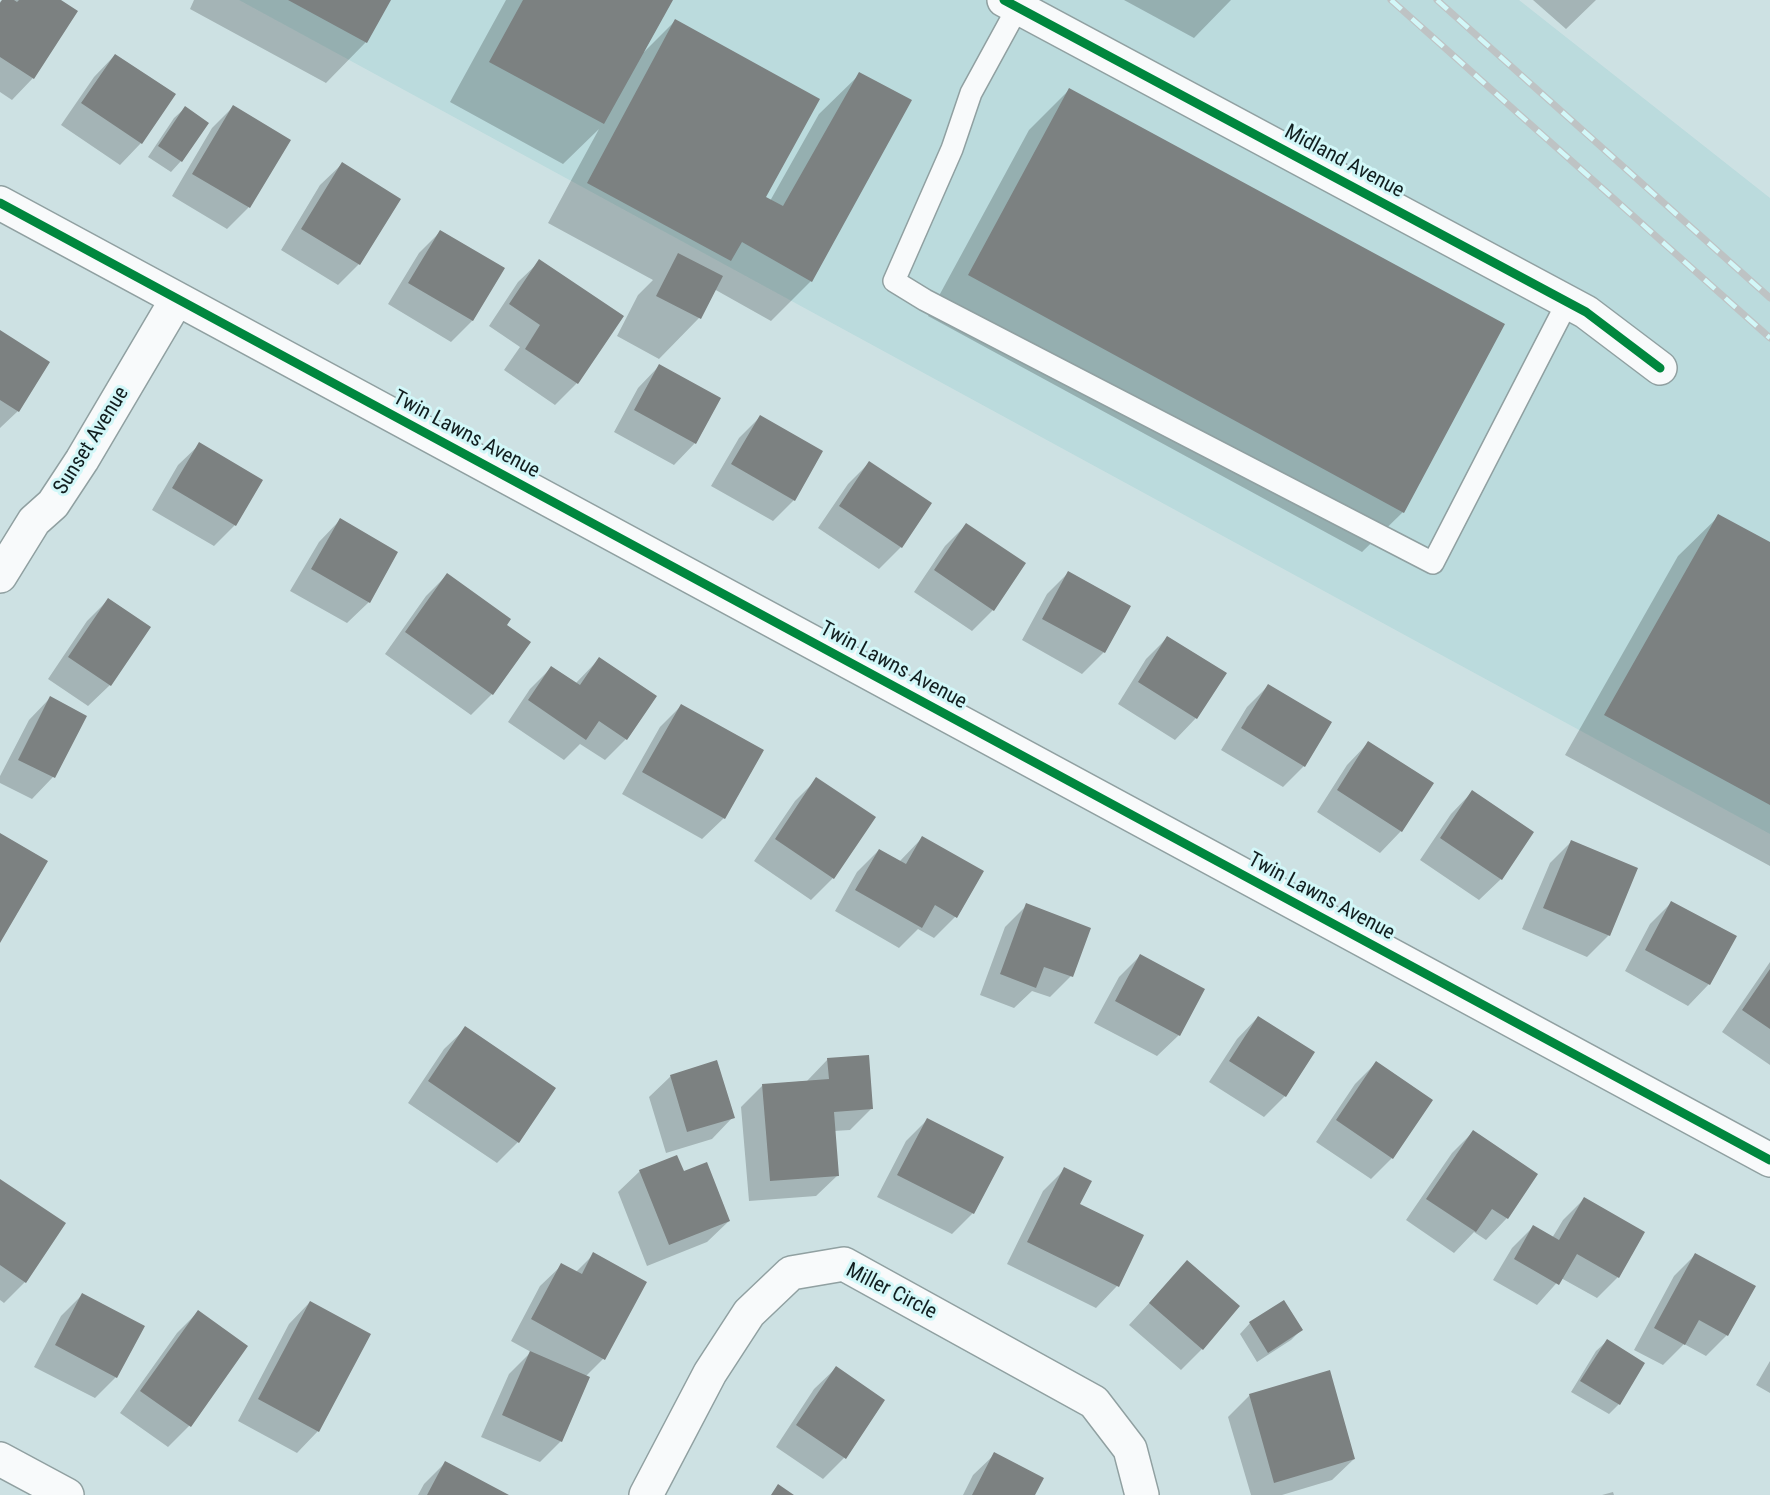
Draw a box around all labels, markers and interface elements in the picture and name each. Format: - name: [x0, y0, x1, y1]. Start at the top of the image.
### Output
- street label: Midland Avenue: [1280, 120, 1408, 204]
- street label: Sunset Avenue: [49, 383, 135, 499]
- street label: Twin Lawns Avenue: [388, 386, 544, 484]
- street label: Twin Lawns Avenue: [815, 617, 971, 715]
- street label: Twin Lawns Avenue: [1243, 848, 1399, 946]
- street label: Miller Circle: [841, 1258, 941, 1326]

